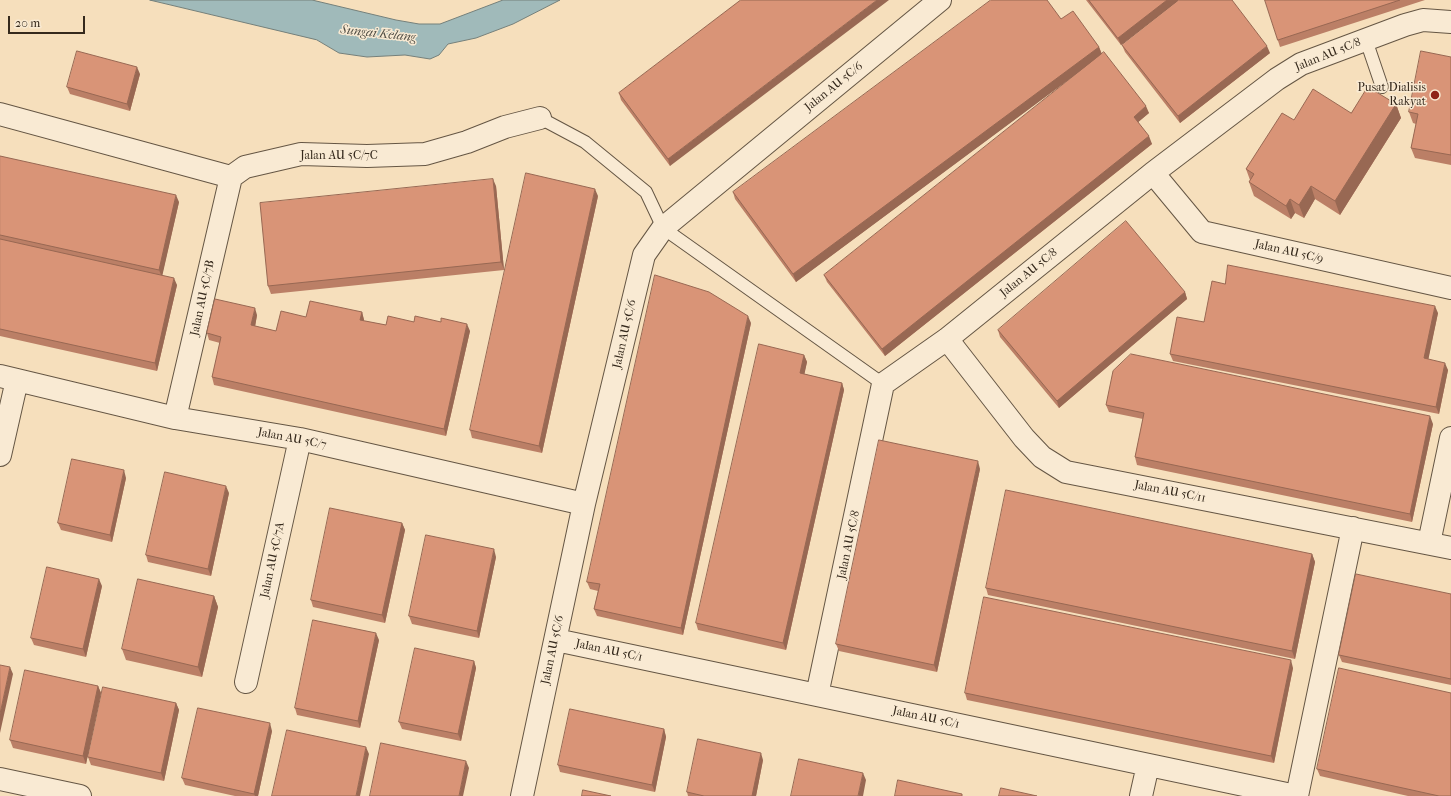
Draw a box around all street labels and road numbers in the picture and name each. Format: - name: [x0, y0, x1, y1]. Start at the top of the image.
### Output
- street label: Jalan AU 5C/8: [1293, 35, 1363, 75]
- street label: Jalan AU 5C/6: [802, 59, 866, 115]
- street label: Jalan AU 5C/7C: [300, 149, 378, 163]
- street label: Jalan AU 5C/9: [1253, 237, 1325, 267]
- street label: Jalan AU 5C/8: [997, 245, 1061, 301]
- street label: Jalan AU 5C/7B: [188, 259, 218, 337]
- street label: Jalan AU 5C/6: [610, 298, 640, 370]
- street label: Jalan AU 5C/7: [256, 425, 328, 453]
- street label: Jalan AU 5C/11: [1133, 478, 1207, 506]
- street label: Jalan AU 5C/8: [835, 509, 863, 581]
- street label: Jalan AU 5C/7A: [258, 521, 288, 599]
- street label: Jalan AU 5C/6: [539, 614, 567, 686]
- street label: Jalan AU 5C/1: [574, 637, 644, 665]
- street label: Jalan AU 5C/1: [891, 704, 961, 732]

